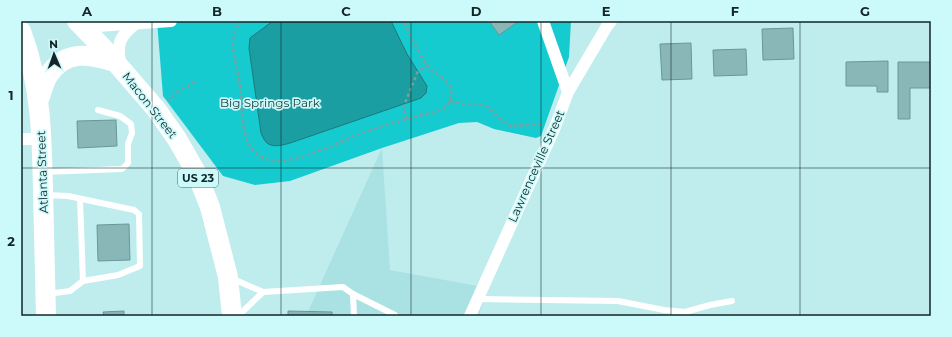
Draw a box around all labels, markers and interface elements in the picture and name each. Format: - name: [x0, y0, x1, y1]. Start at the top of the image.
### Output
- text: A: [81, 3, 93, 19]
- text: B: [212, 3, 222, 19]
- text: C: [341, 3, 351, 19]
- text: D: [471, 3, 482, 19]
- text: E: [602, 3, 611, 19]
- text: F: [731, 3, 739, 19]
- text: G: [860, 3, 870, 19]
- north arrow: [34, 34, 74, 74]
- text: N: [49, 37, 58, 51]
- street label: Macon Street: [119, 69, 181, 141]
- text: 1: [8, 87, 14, 103]
- park label: Big Springs Park: [220, 95, 321, 110]
- street label: Lawrenceville Street: [504, 107, 568, 224]
- street label: Atlanta Street: [33, 130, 51, 214]
- road number: US 23: [178, 169, 218, 187]
- text: 2: [7, 233, 15, 249]

